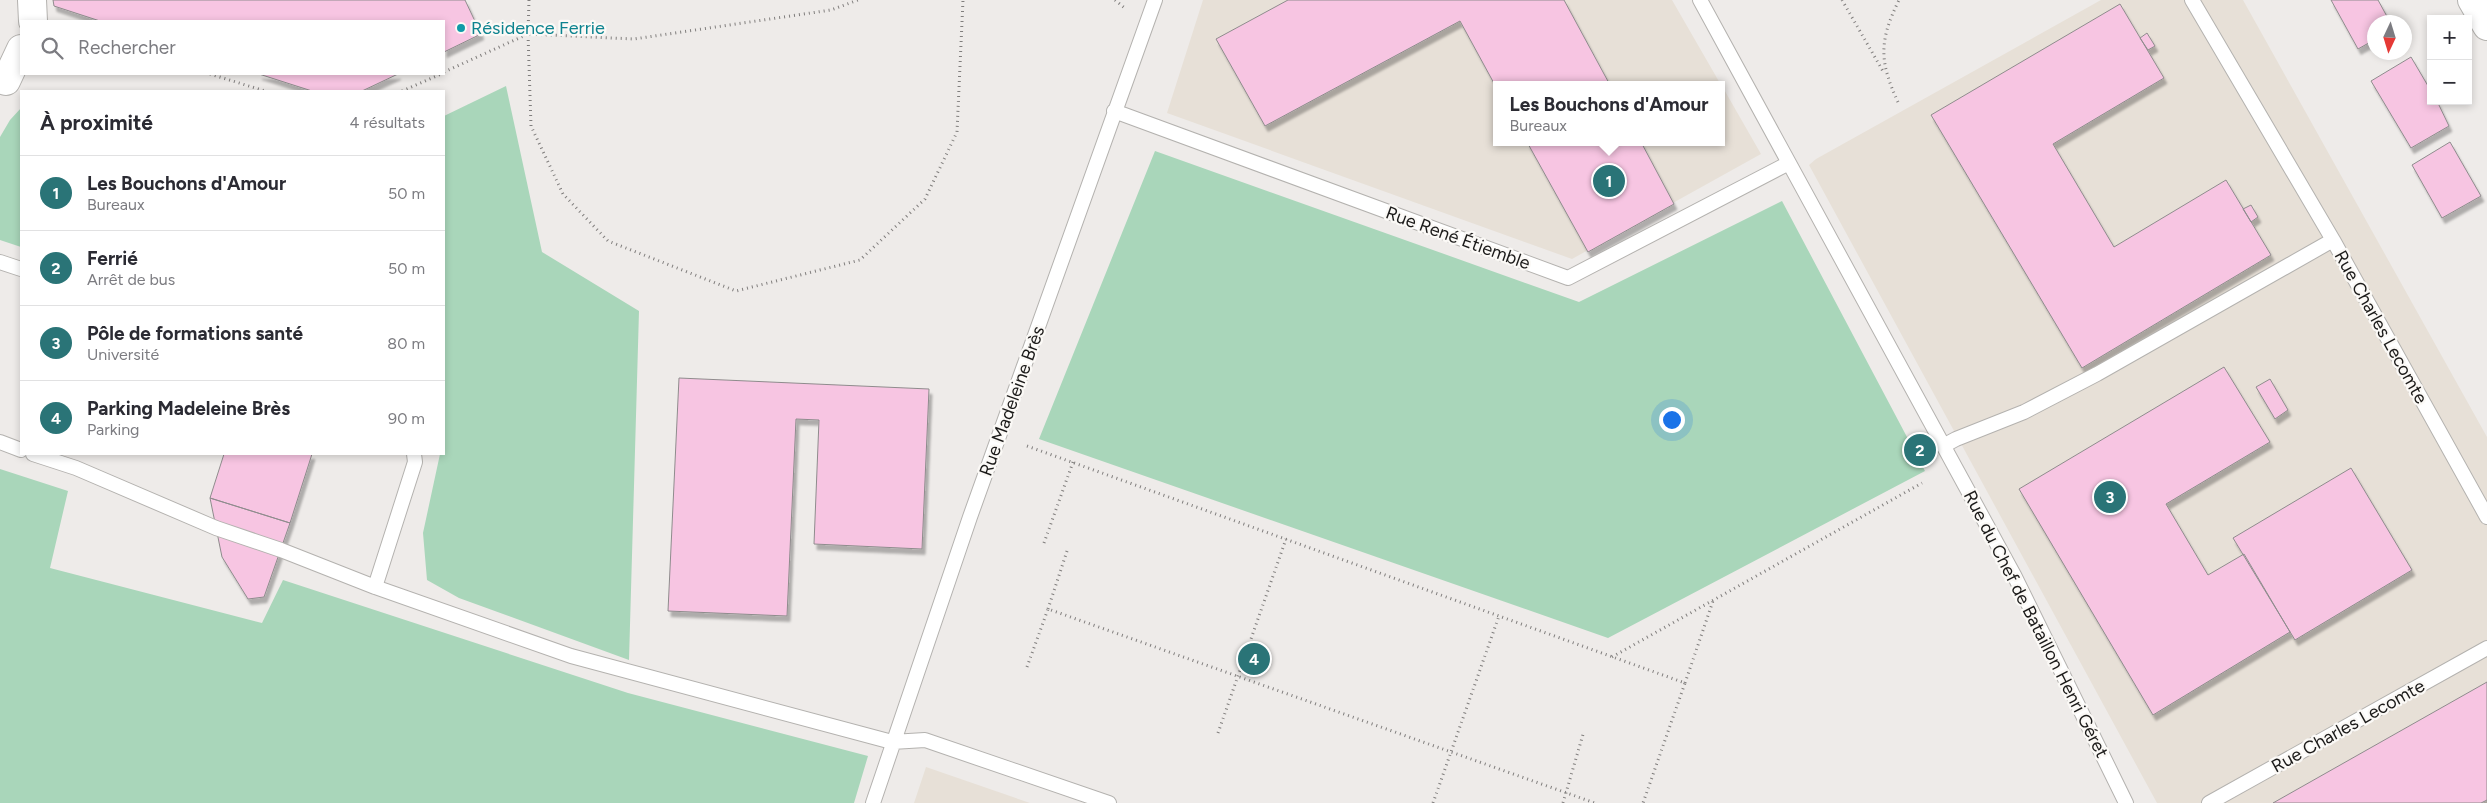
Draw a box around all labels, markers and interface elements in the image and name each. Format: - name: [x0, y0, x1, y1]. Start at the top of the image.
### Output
- north arrow: [2367, 15, 2412, 60]
- map controls: [2427, 15, 2472, 105]
- button: +: [2427, 15, 2472, 60]
- place label: Résidence Ferrie: [471, 17, 605, 39]
- search box: [20, 20, 445, 75]
- marker: Résidence Ferrie: [455, 22, 467, 34]
- icon: search: [38, 34, 66, 62]
- text: Rechercher: [78, 36, 176, 59]
- button: −: [2427, 60, 2472, 105]
- popup: [1493, 81, 1725, 146]
- text: Les Bouchons d'Amour: [1509, 93, 1709, 116]
- text: À proximité: [40, 110, 153, 135]
- text: 4 résultats: [349, 113, 425, 132]
- text: Bureaux: [1509, 116, 1567, 135]
- pin: 1: [1593, 162, 1625, 200]
- text: Les Bouchons d'Amour: [87, 172, 286, 195]
- text: 1: [53, 184, 59, 203]
- text: 50 m: [388, 184, 425, 203]
- text: Bureaux: [87, 195, 145, 214]
- street label: Rue René Étiemble: [1383, 202, 1533, 274]
- text: Ferrié: [87, 247, 138, 270]
- street label: Rue Charles Lecomte: [2330, 247, 2432, 408]
- text: 2: [51, 259, 61, 278]
- text: 50 m: [388, 259, 425, 278]
- text: Arrêt de bus: [87, 270, 175, 289]
- text: Pôle de formations santé: [87, 322, 303, 345]
- street label: Rue Madeleine Brès: [975, 323, 1049, 479]
- text: 3: [52, 334, 60, 353]
- text: 80 m: [387, 334, 425, 353]
- text: Université: [87, 345, 159, 364]
- text: Parking Madeleine Brès: [87, 397, 290, 420]
- your location: [1659, 407, 1685, 433]
- text: 4: [51, 409, 61, 428]
- text: 90 m: [388, 409, 425, 428]
- text: Parking: [87, 420, 139, 439]
- pin: 2: [1904, 431, 1936, 469]
- pin: 3: [2094, 478, 2126, 516]
- street label: Rue du Chef de Bataillon Henri Géret: [1959, 487, 2113, 761]
- pin: 4: [1238, 640, 1270, 678]
- street label: Rue Charles Lecomte: [2268, 675, 2429, 777]

